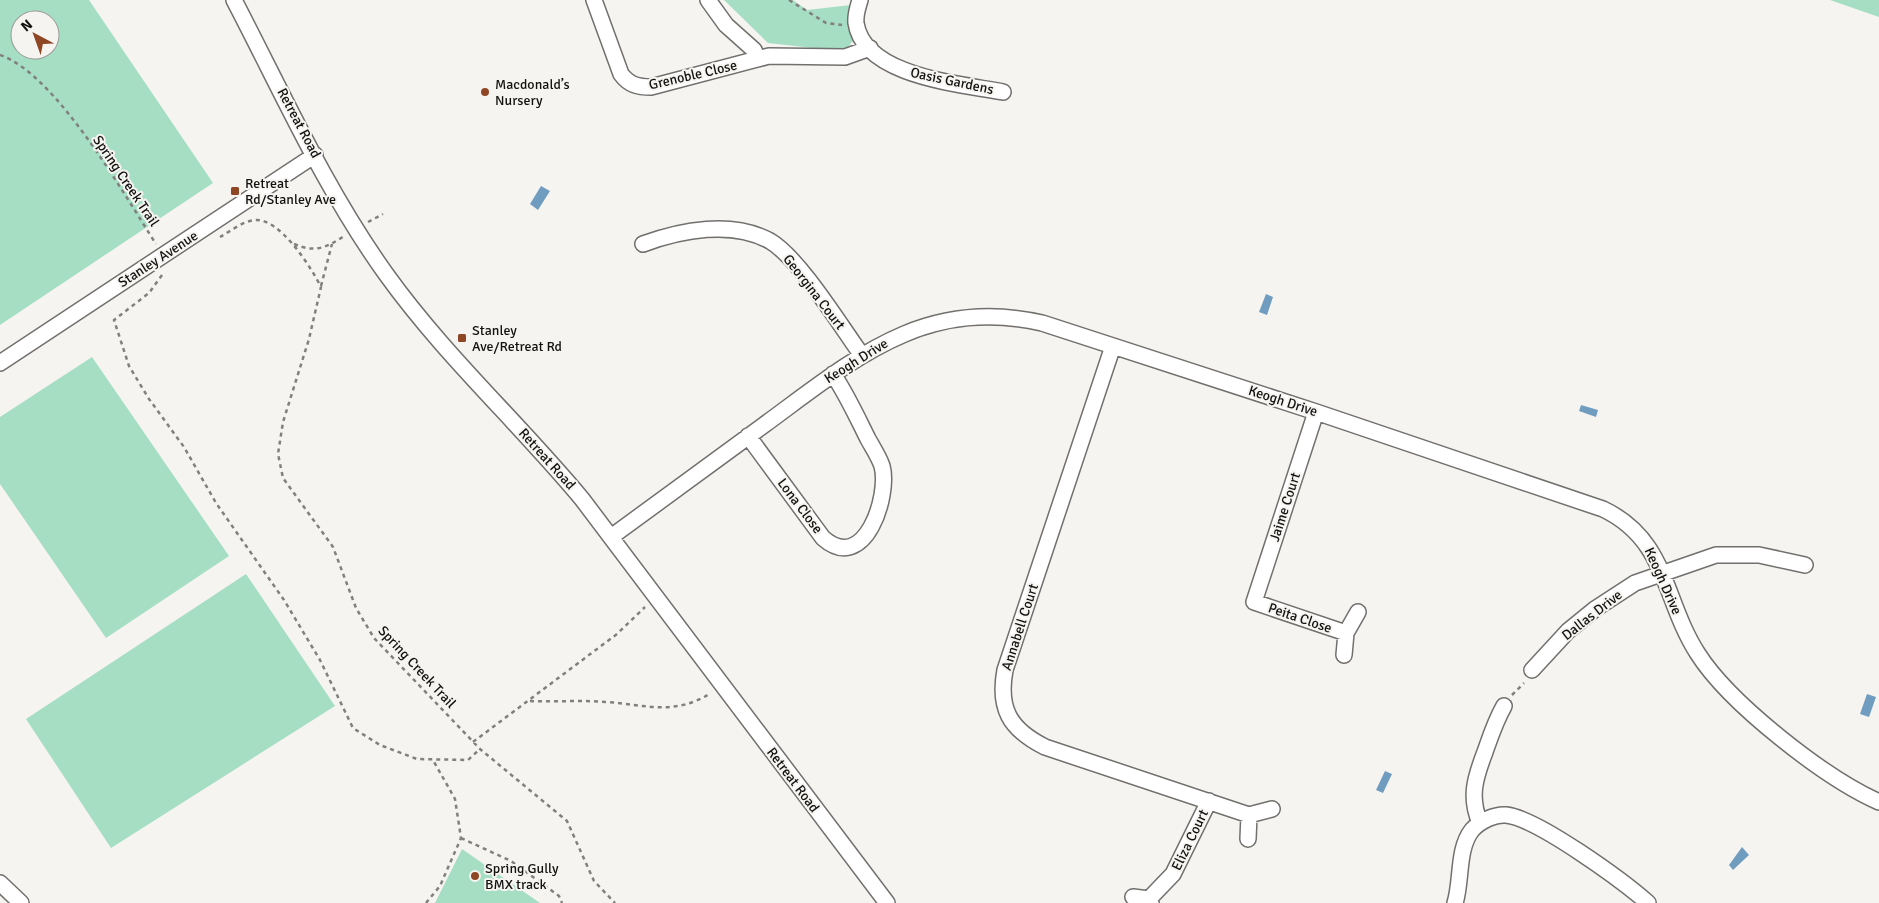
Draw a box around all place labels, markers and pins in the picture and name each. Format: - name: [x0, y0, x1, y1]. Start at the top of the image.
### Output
- place label: Macdonald’s Nursery: [495, 76, 570, 109]
- marker: Macdonald’s Nursery: [479, 86, 491, 98]
- place label: Retreat Rd/Stanley Ave: [245, 175, 336, 208]
- marker: Retreat Rd/Stanley Ave: [229, 185, 241, 197]
- place label: Stanley Ave/Retreat Rd: [472, 322, 562, 355]
- marker: Stanley Ave/Retreat Rd: [456, 332, 468, 344]
- place label: Spring Gully BMX track: [485, 860, 559, 893]
- marker: Spring Gully BMX track: [469, 870, 481, 882]

